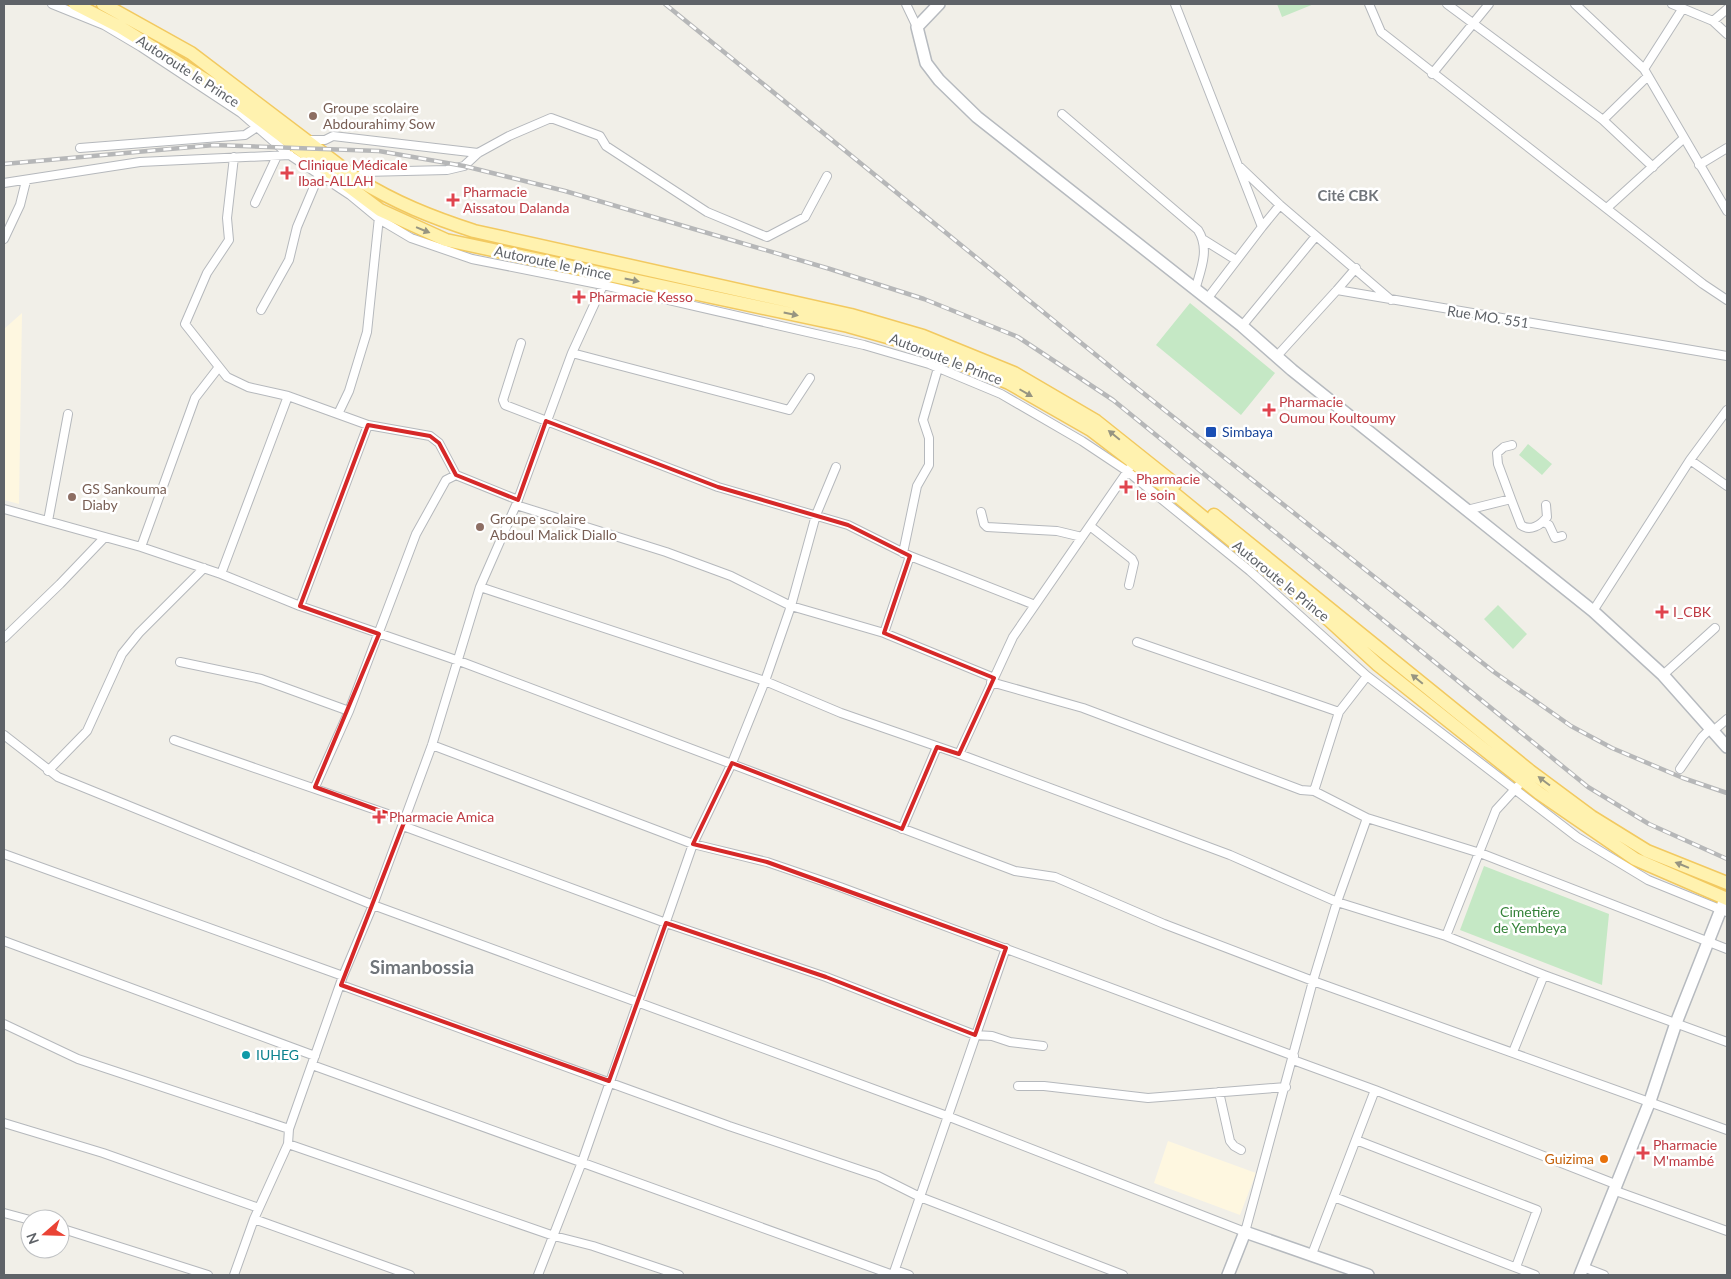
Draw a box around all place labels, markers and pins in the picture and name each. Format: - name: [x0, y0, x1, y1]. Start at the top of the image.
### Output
- place label: Groupe scolaire Abdourahimy Sow: [323, 99, 435, 132]
- marker: Groupe scolaire Abdourahimy Sow: [307, 110, 319, 122]
- place label: Clinique Médicale Ibad-ALLAH: [298, 156, 408, 189]
- marker: Clinique Médicale Ibad-ALLAH: [280, 166, 294, 180]
- place label: Pharmacie Aissatou Dalanda: [463, 183, 569, 216]
- marker: Pharmacie Aissatou Dalanda: [447, 194, 459, 206]
- place label: Pharmacie Kesso: [589, 288, 693, 305]
- marker: Pharmacie Kesso: [573, 291, 585, 303]
- place label: Pharmacie Oumou Koultoumy: [1279, 393, 1397, 426]
- marker: Pharmacie Oumou Koultoumy: [1263, 404, 1275, 416]
- place label: Simbaya: [1222, 423, 1273, 440]
- marker: Simbaya: [1204, 425, 1218, 439]
- place label: Pharmacie le soin: [1136, 470, 1200, 503]
- place label: GS Sankouma Diaby: [82, 480, 167, 513]
- marker: Pharmacie le soin: [1120, 481, 1132, 493]
- marker: GS Sankouma Diaby: [66, 491, 78, 503]
- place label: Groupe scolaire Abdoul Malick Diallo: [490, 510, 617, 543]
- marker: Groupe scolaire Abdoul Malick Diallo: [474, 521, 486, 533]
- place label: I_CBK: [1673, 603, 1712, 620]
- marker: I_CBK: [1655, 605, 1669, 619]
- place label: Pharmacie Amica: [389, 808, 494, 825]
- marker: Pharmacie Amica: [373, 811, 385, 823]
- place label: IUHEG: [256, 1046, 299, 1063]
- marker: IUHEG: [240, 1049, 252, 1061]
- place label: Pharmacie M'mambé: [1653, 1136, 1717, 1169]
- marker: Pharmacie M'mambé: [1637, 1147, 1649, 1159]
- place label: Guizima: [1545, 1150, 1594, 1167]
- marker: Guizima: [1598, 1153, 1610, 1165]

